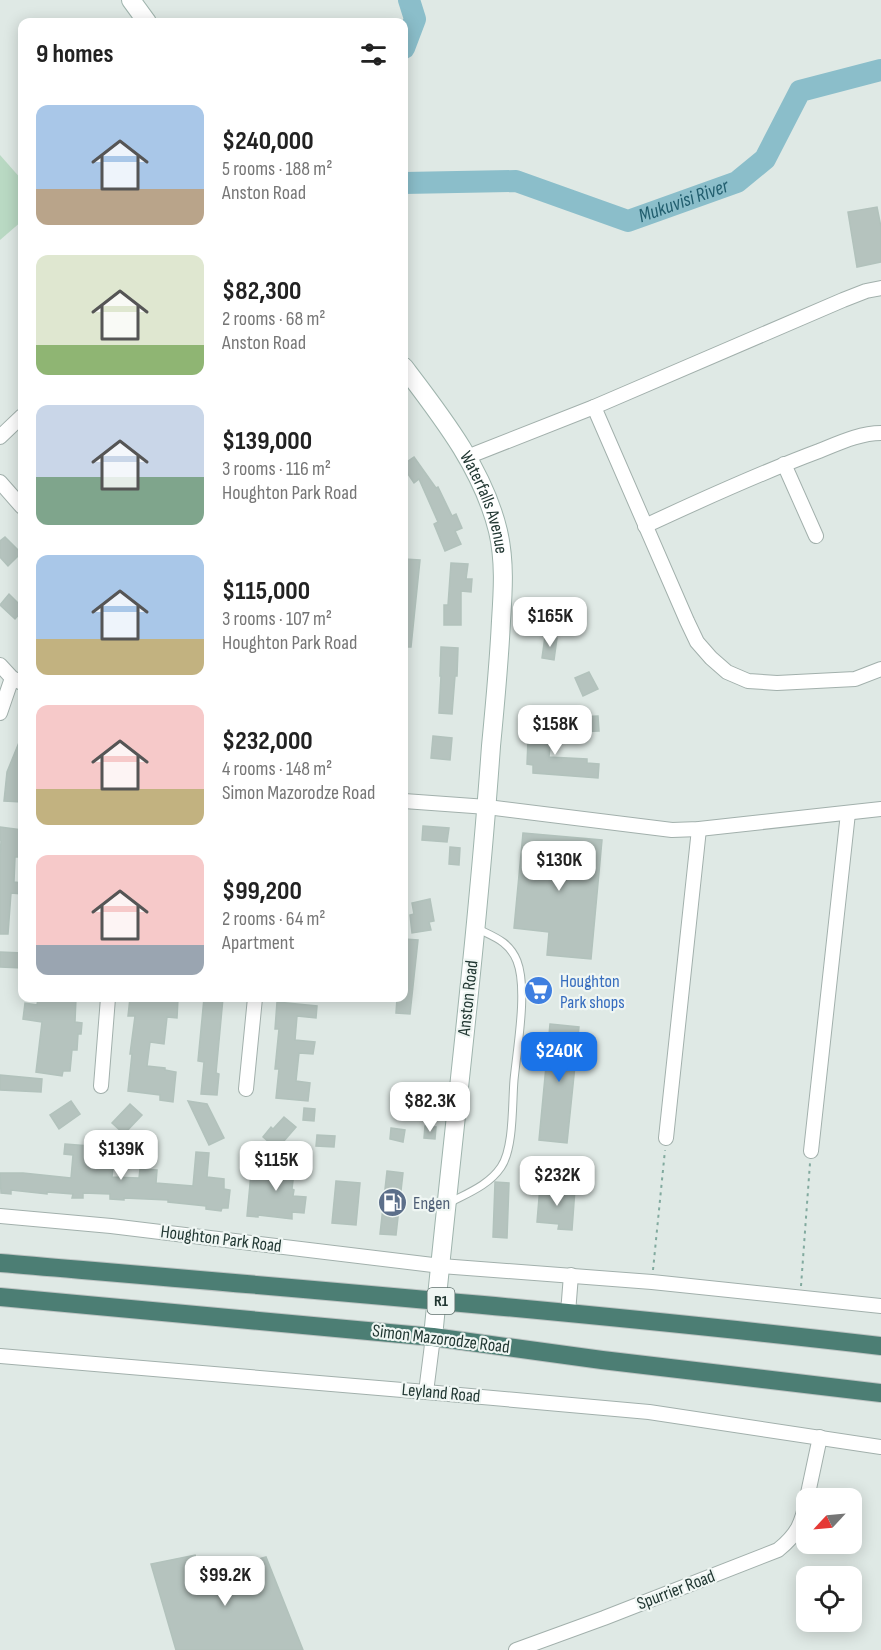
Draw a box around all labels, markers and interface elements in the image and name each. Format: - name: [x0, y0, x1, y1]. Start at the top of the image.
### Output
- icon: filters: [357, 38, 390, 71]
- text: 9 homes: [36, 39, 114, 70]
- text: $240,000: [222, 126, 314, 157]
- icon: home: [84, 129, 156, 201]
- text: 5 rooms · 188 m²: [222, 157, 332, 181]
- water label: Mukuvisi River: [635, 173, 733, 228]
- text: Anston Road: [222, 181, 306, 205]
- text: $82,300: [222, 276, 301, 307]
- icon: home: [84, 279, 156, 351]
- text: 2 rooms · 68 m²: [222, 307, 326, 331]
- text: Anston Road: [222, 331, 306, 355]
- text: $139,000: [222, 426, 312, 457]
- icon: home: [84, 429, 156, 501]
- street label: Waterfalls Avenue: [455, 447, 512, 555]
- text: 3 rooms · 116 m²: [222, 457, 331, 481]
- text: Houghton Park Road: [222, 481, 357, 505]
- text: $115,000: [222, 576, 310, 607]
- icon: home: [84, 579, 156, 651]
- pin: $165K: [508, 597, 592, 648]
- text: $165K: [527, 604, 573, 628]
- text: 3 rooms · 107 m²: [222, 607, 332, 631]
- text: Houghton Park Road: [222, 631, 357, 655]
- pin: $158K: [513, 705, 597, 756]
- text: $158K: [532, 712, 578, 736]
- text: $232,000: [222, 726, 313, 757]
- icon: home: [84, 729, 156, 801]
- text: 4 rooms · 148 m²: [222, 757, 332, 781]
- text: Simon Mazorodze Road: [222, 781, 375, 805]
- pin: $130K: [517, 841, 601, 892]
- text: $130K: [536, 848, 582, 872]
- text: $99,200: [222, 876, 302, 907]
- icon: home: [84, 879, 156, 951]
- text: 2 rooms · 64 m²: [222, 907, 326, 931]
- text: Apartment: [222, 931, 295, 955]
- street label: Anston Road: [454, 959, 482, 1038]
- place label: Houghton Park shops: [560, 971, 625, 1013]
- supermarket icon: Houghton Park shops: [523, 975, 555, 1007]
- pin: $240K: [517, 1032, 601, 1083]
- text: $240K: [535, 1039, 583, 1063]
- pin: $82.3K: [381, 1082, 479, 1133]
- text: $82.3K: [404, 1089, 456, 1113]
- pin: $139K: [79, 1130, 163, 1181]
- text: $139K: [98, 1137, 144, 1161]
- pin: $115K: [234, 1141, 318, 1192]
- text: $115K: [254, 1148, 298, 1172]
- pin: $232K: [515, 1156, 599, 1207]
- text: $232K: [534, 1163, 580, 1187]
- fuel station icon: Engen: [376, 1187, 408, 1219]
- place label: Engen: [413, 1193, 450, 1214]
- street label: Houghton Park Road: [159, 1221, 283, 1257]
- road number: R1: [428, 1288, 454, 1314]
- street label: Simon Mazorodze Road: [371, 1320, 511, 1358]
- street label: Leyland Road: [401, 1379, 481, 1407]
- north arrow: [796, 1488, 862, 1554]
- map controls: [796, 1488, 862, 1632]
- pin: $99.2K: [176, 1556, 274, 1607]
- text: $99.2K: [199, 1563, 251, 1587]
- street label: Spurrier Road: [634, 1566, 718, 1614]
- button: locate: [796, 1566, 862, 1632]

